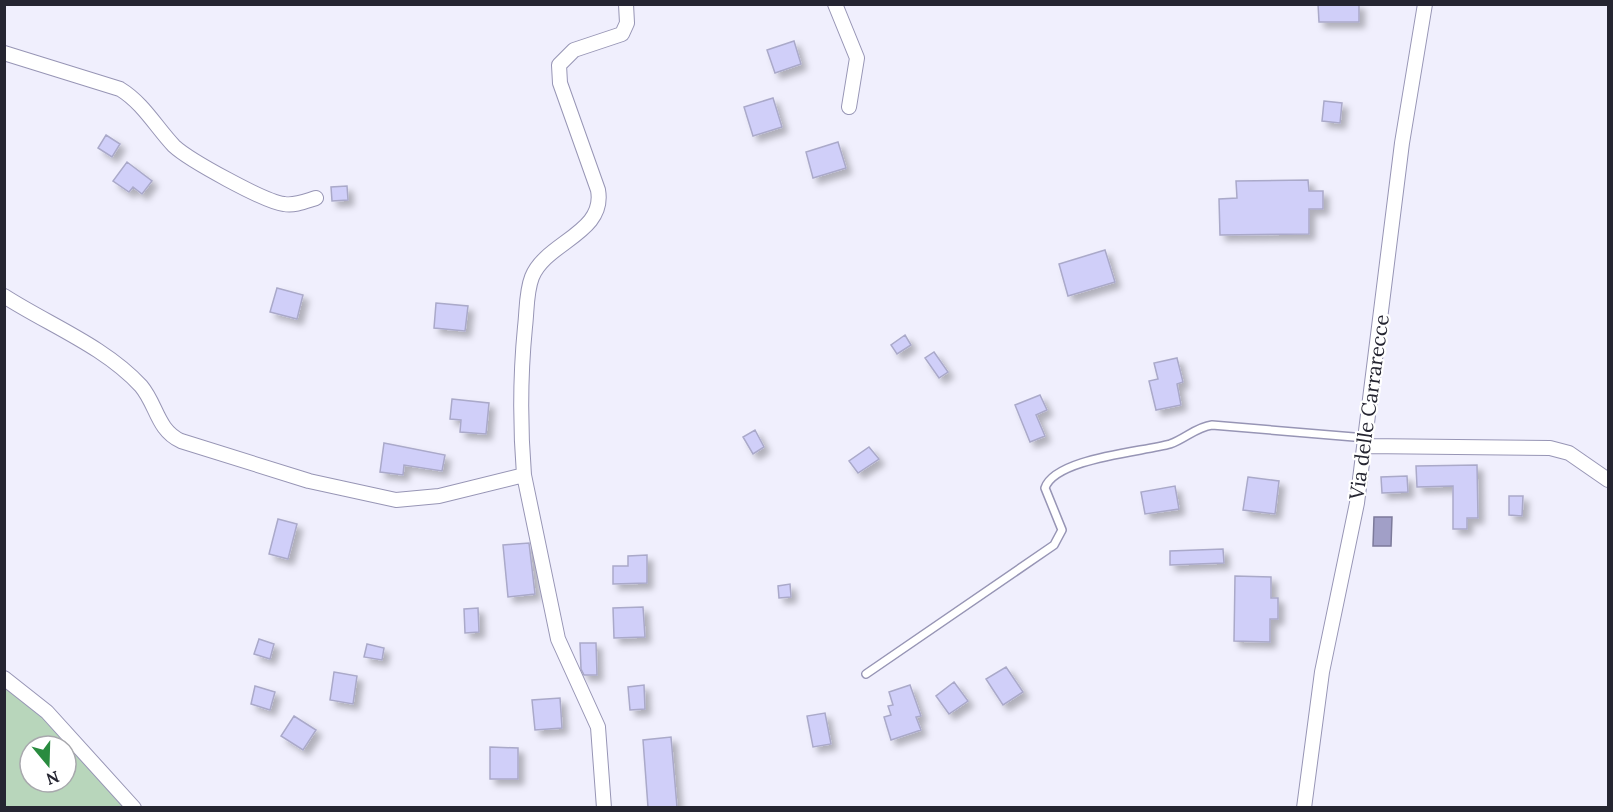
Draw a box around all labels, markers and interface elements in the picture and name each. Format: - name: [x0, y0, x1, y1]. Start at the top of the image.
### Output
- street label: Via delle Carrarecce: [1343, 313, 1394, 502]
- north arrow: [18, 734, 78, 794]
- text: N: [44, 767, 62, 790]

